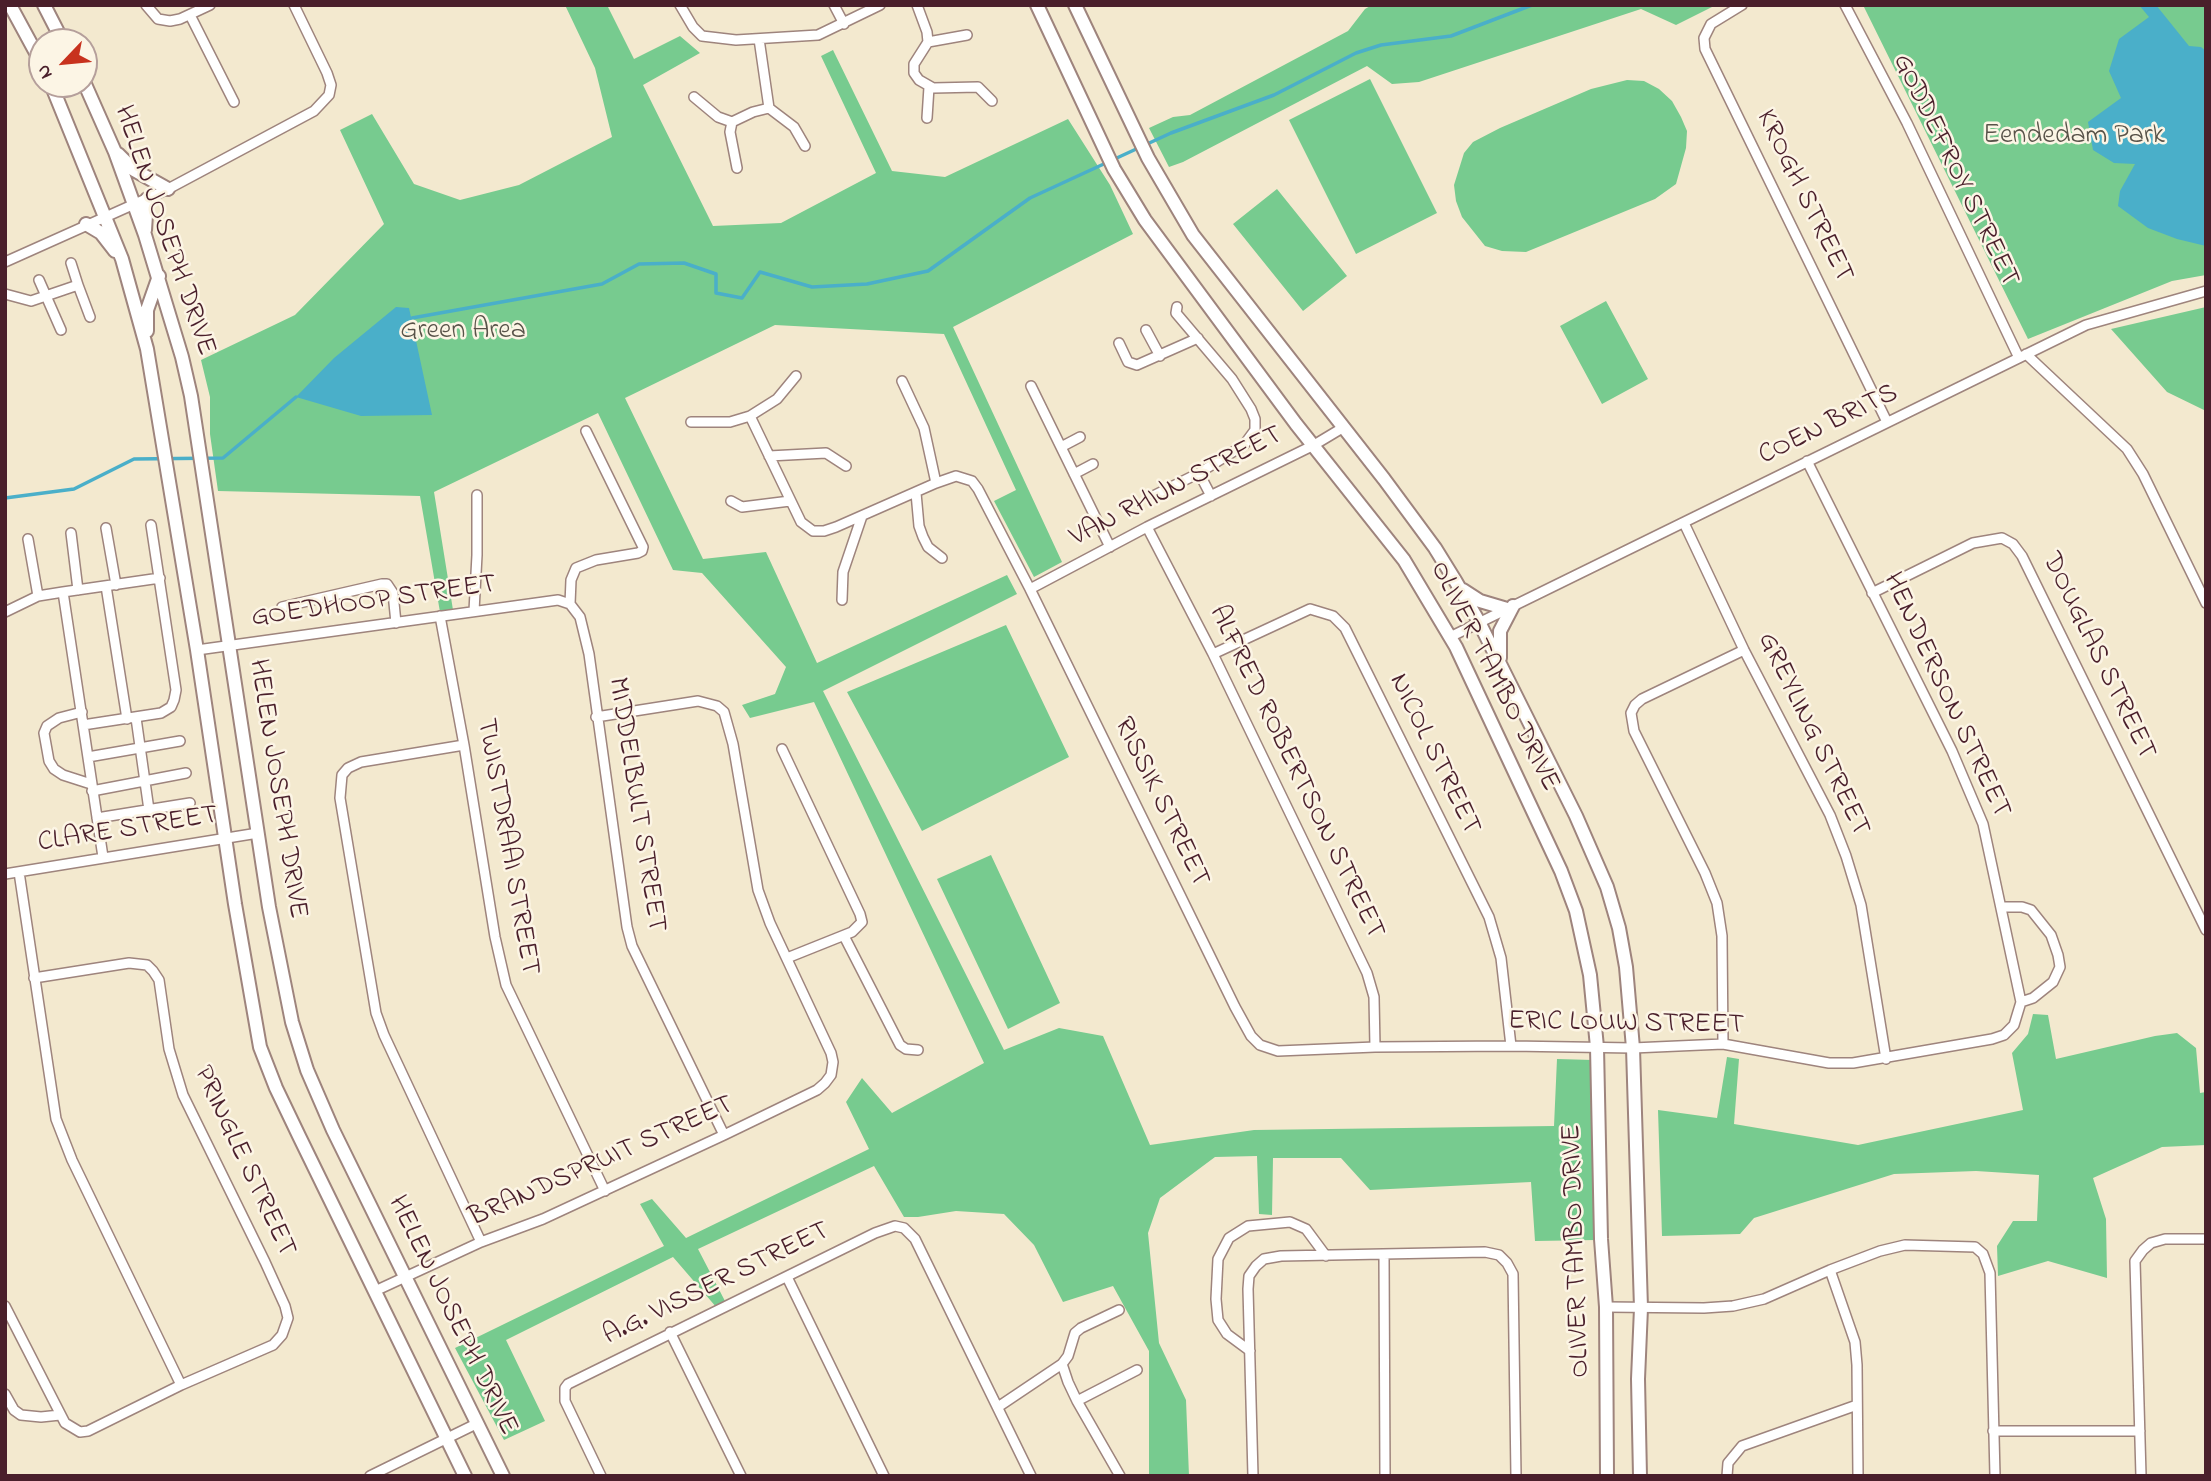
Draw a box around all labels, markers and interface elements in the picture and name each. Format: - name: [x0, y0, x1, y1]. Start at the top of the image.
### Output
- north arrow: [28, 28, 98, 98]
- street label: GODDEFROY STREET: [1883, 49, 2025, 293]
- text: N: [31, 60, 60, 83]
- street label: HELEN JOSEPH DRIVE: [104, 102, 222, 360]
- street label: KROGH STREET: [1747, 105, 1859, 289]
- park label: Eendedam Park: [1983, 120, 2165, 154]
- park label: Green Area: [400, 315, 526, 349]
- street label: COEN BRITS: [1754, 378, 1904, 474]
- street label: VAN RHIJN STREET: [1065, 420, 1289, 556]
- street label: DOUGLAS STREET: [2032, 548, 2162, 766]
- street label: OLIVER TAMBO DRIVE: [1420, 556, 1566, 798]
- street label: HENDERSON STREET: [1873, 568, 2017, 824]
- street label: GOEDHOOP STREET: [250, 569, 498, 637]
- street label: ALFRED ROBERTSON STREET: [1199, 601, 1391, 945]
- street label: GREYLING STREET: [1748, 628, 1876, 842]
- street label: HELEN JOSEPH DRIVE: [239, 657, 313, 921]
- street label: NICOL STREET: [1379, 669, 1487, 841]
- street label: MIDDELBULT STREET: [598, 675, 672, 935]
- street label: RISSIK STREET: [1104, 713, 1216, 893]
- street label: TWISTDRAAI STREET: [467, 716, 545, 978]
- street label: CLARE STREET: [36, 800, 220, 862]
- street label: ERIC LOUW STREET: [1508, 1006, 1744, 1044]
- street label: PRINGLE STREET: [184, 1061, 302, 1263]
- street label: BRANDSPRUIT STREET: [465, 1090, 739, 1236]
- street label: OLIVER TAMBO DRIVE: [1557, 1124, 1599, 1378]
- street label: HELEN JOSEPH DRIVE: [378, 1191, 524, 1441]
- street label: A.G. VISSER STREET: [598, 1216, 836, 1354]

